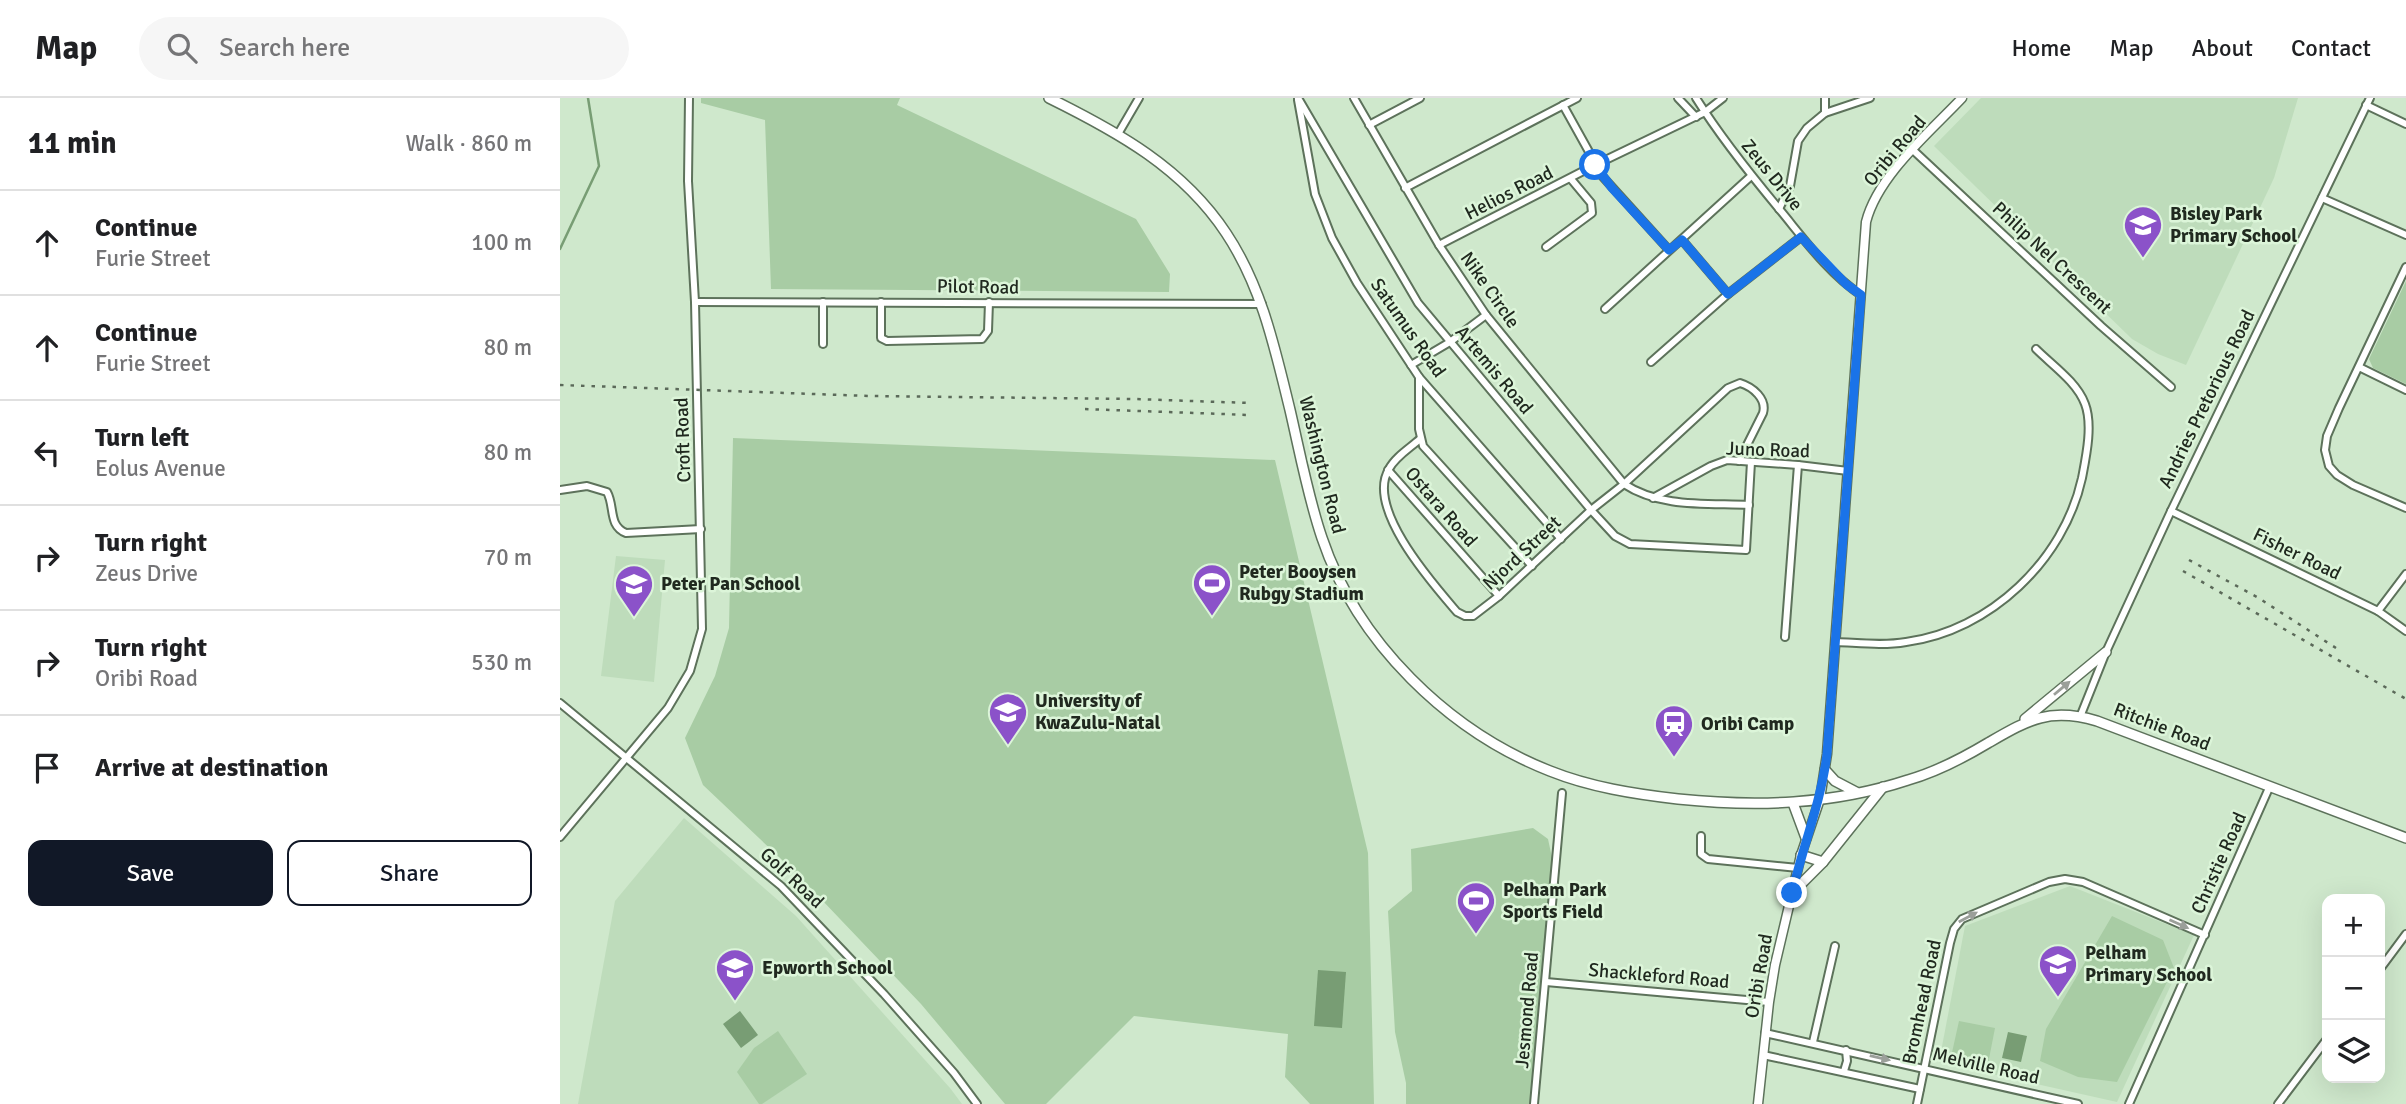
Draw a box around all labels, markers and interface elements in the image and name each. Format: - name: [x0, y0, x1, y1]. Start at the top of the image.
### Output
- search box: [139, 17, 629, 80]
- text: Map: [35, 28, 97, 69]
- icon: search: [163, 29, 201, 67]
- text: Search here: [219, 32, 350, 64]
- text: Home: [2011, 33, 2071, 63]
- text: Map: [2109, 33, 2154, 63]
- text: About: [2192, 33, 2253, 63]
- text: Contact: [2291, 33, 2371, 63]
- street label: Oribi Road: [1858, 111, 1932, 191]
- text: 11 min: [28, 125, 117, 162]
- text: Walk · 860 m: [406, 129, 532, 158]
- street label: Zeus Drive: [1736, 134, 1808, 216]
- route start: [1579, 149, 1610, 180]
- street label: Helios Road: [1461, 161, 1557, 225]
- street label: Philip Nel Crescent: [1987, 196, 2117, 320]
- place label: Bisley Park Primary School: [2170, 202, 2297, 248]
- school or university icon: Bisley Park Primary School: [2122, 204, 2164, 259]
- text: Continue: [95, 212, 197, 244]
- icon: ahead: [28, 224, 66, 262]
- text: 100 m: [471, 228, 532, 257]
- text: Furie Street: [95, 244, 211, 273]
- street label: Nike Circle: [1455, 247, 1525, 333]
- street label: Pilot Road: [937, 274, 1019, 300]
- street label: Satumus Road: [1365, 274, 1451, 382]
- street label: Andries Pretorious Road: [2153, 306, 2261, 492]
- text: Continue: [95, 317, 197, 349]
- street label: Artemis Road: [1450, 321, 1538, 419]
- icon: ahead: [28, 329, 66, 367]
- text: 80 m: [484, 333, 532, 362]
- text: Furie Street: [95, 349, 211, 378]
- street label: Washington Road: [1293, 394, 1351, 536]
- street label: Croft Road: [670, 397, 696, 483]
- text: Turn left: [95, 422, 189, 454]
- icon: left: [28, 434, 66, 472]
- street label: Juno Road: [1726, 437, 1810, 463]
- text: 80 m: [484, 438, 532, 467]
- text: Eolus Avenue: [95, 454, 226, 483]
- street label: Ostara Road: [1400, 462, 1482, 552]
- street label: Njord Street: [1478, 510, 1567, 595]
- street label: Fisher Road: [2249, 522, 2345, 586]
- text: Turn right: [95, 527, 207, 559]
- icon: right: [28, 539, 66, 577]
- text: 70 m: [484, 543, 532, 572]
- text: Zeus Drive: [95, 559, 198, 588]
- place label: Peter Booysen Rubgy Stadium: [1239, 560, 1364, 606]
- sports icon: Peter Booysen Rubgy Stadium: [1191, 562, 1233, 617]
- school or university icon: Peter Pan School: [613, 563, 655, 618]
- place label: Peter Pan School: [661, 572, 800, 596]
- text: Turn right: [95, 632, 207, 664]
- icon: right: [28, 644, 66, 682]
- text: 530 m: [471, 648, 532, 677]
- text: Oribi Road: [95, 664, 198, 693]
- one-way arrow: [2053, 680, 2071, 696]
- place label: University of KwaZulu-Natal: [1035, 689, 1160, 735]
- school or university icon: University of KwaZulu-Natal: [987, 691, 1029, 746]
- street label: Ritchie Road: [2110, 698, 2214, 756]
- station icon: Oribi Camp: [1653, 703, 1695, 758]
- place label: Oribi Camp: [1701, 712, 1794, 736]
- icon: arrive: [28, 749, 66, 787]
- text: Arrive at destination: [95, 752, 328, 784]
- street label: Christie Road: [2186, 808, 2252, 918]
- button: Save: [28, 840, 273, 906]
- button: Share: [287, 840, 532, 906]
- street label: Golf Road: [755, 842, 829, 914]
- route end: [1776, 877, 1807, 908]
- place label: Pelham Park Sports Field: [1503, 878, 1607, 924]
- sports icon: Pelham Park Sports Field: [1455, 880, 1497, 935]
- map controls: [2322, 894, 2385, 1083]
- button: +: [2322, 894, 2385, 957]
- one-way arrow: [1958, 911, 1978, 923]
- one-way arrow: [2168, 918, 2189, 929]
- street label: Oribi Road: [1740, 932, 1778, 1020]
- street label: Bromhead Road: [1897, 937, 1947, 1067]
- place label: Pelham Primary School: [2085, 941, 2212, 987]
- school or university icon: Pelham Primary School: [2037, 943, 2079, 998]
- school or university icon: Epworth School: [714, 947, 756, 1002]
- street label: Jesmond Road: [1510, 951, 1544, 1069]
- place label: Epworth School: [762, 956, 893, 980]
- button: −: [2322, 957, 2385, 1020]
- street label: Shackleford Road: [1588, 958, 1730, 994]
- button: layers: [2322, 1020, 2385, 1083]
- street label: Melville Road: [1930, 1042, 2042, 1090]
- one-way arrow: [1869, 1052, 1891, 1063]

